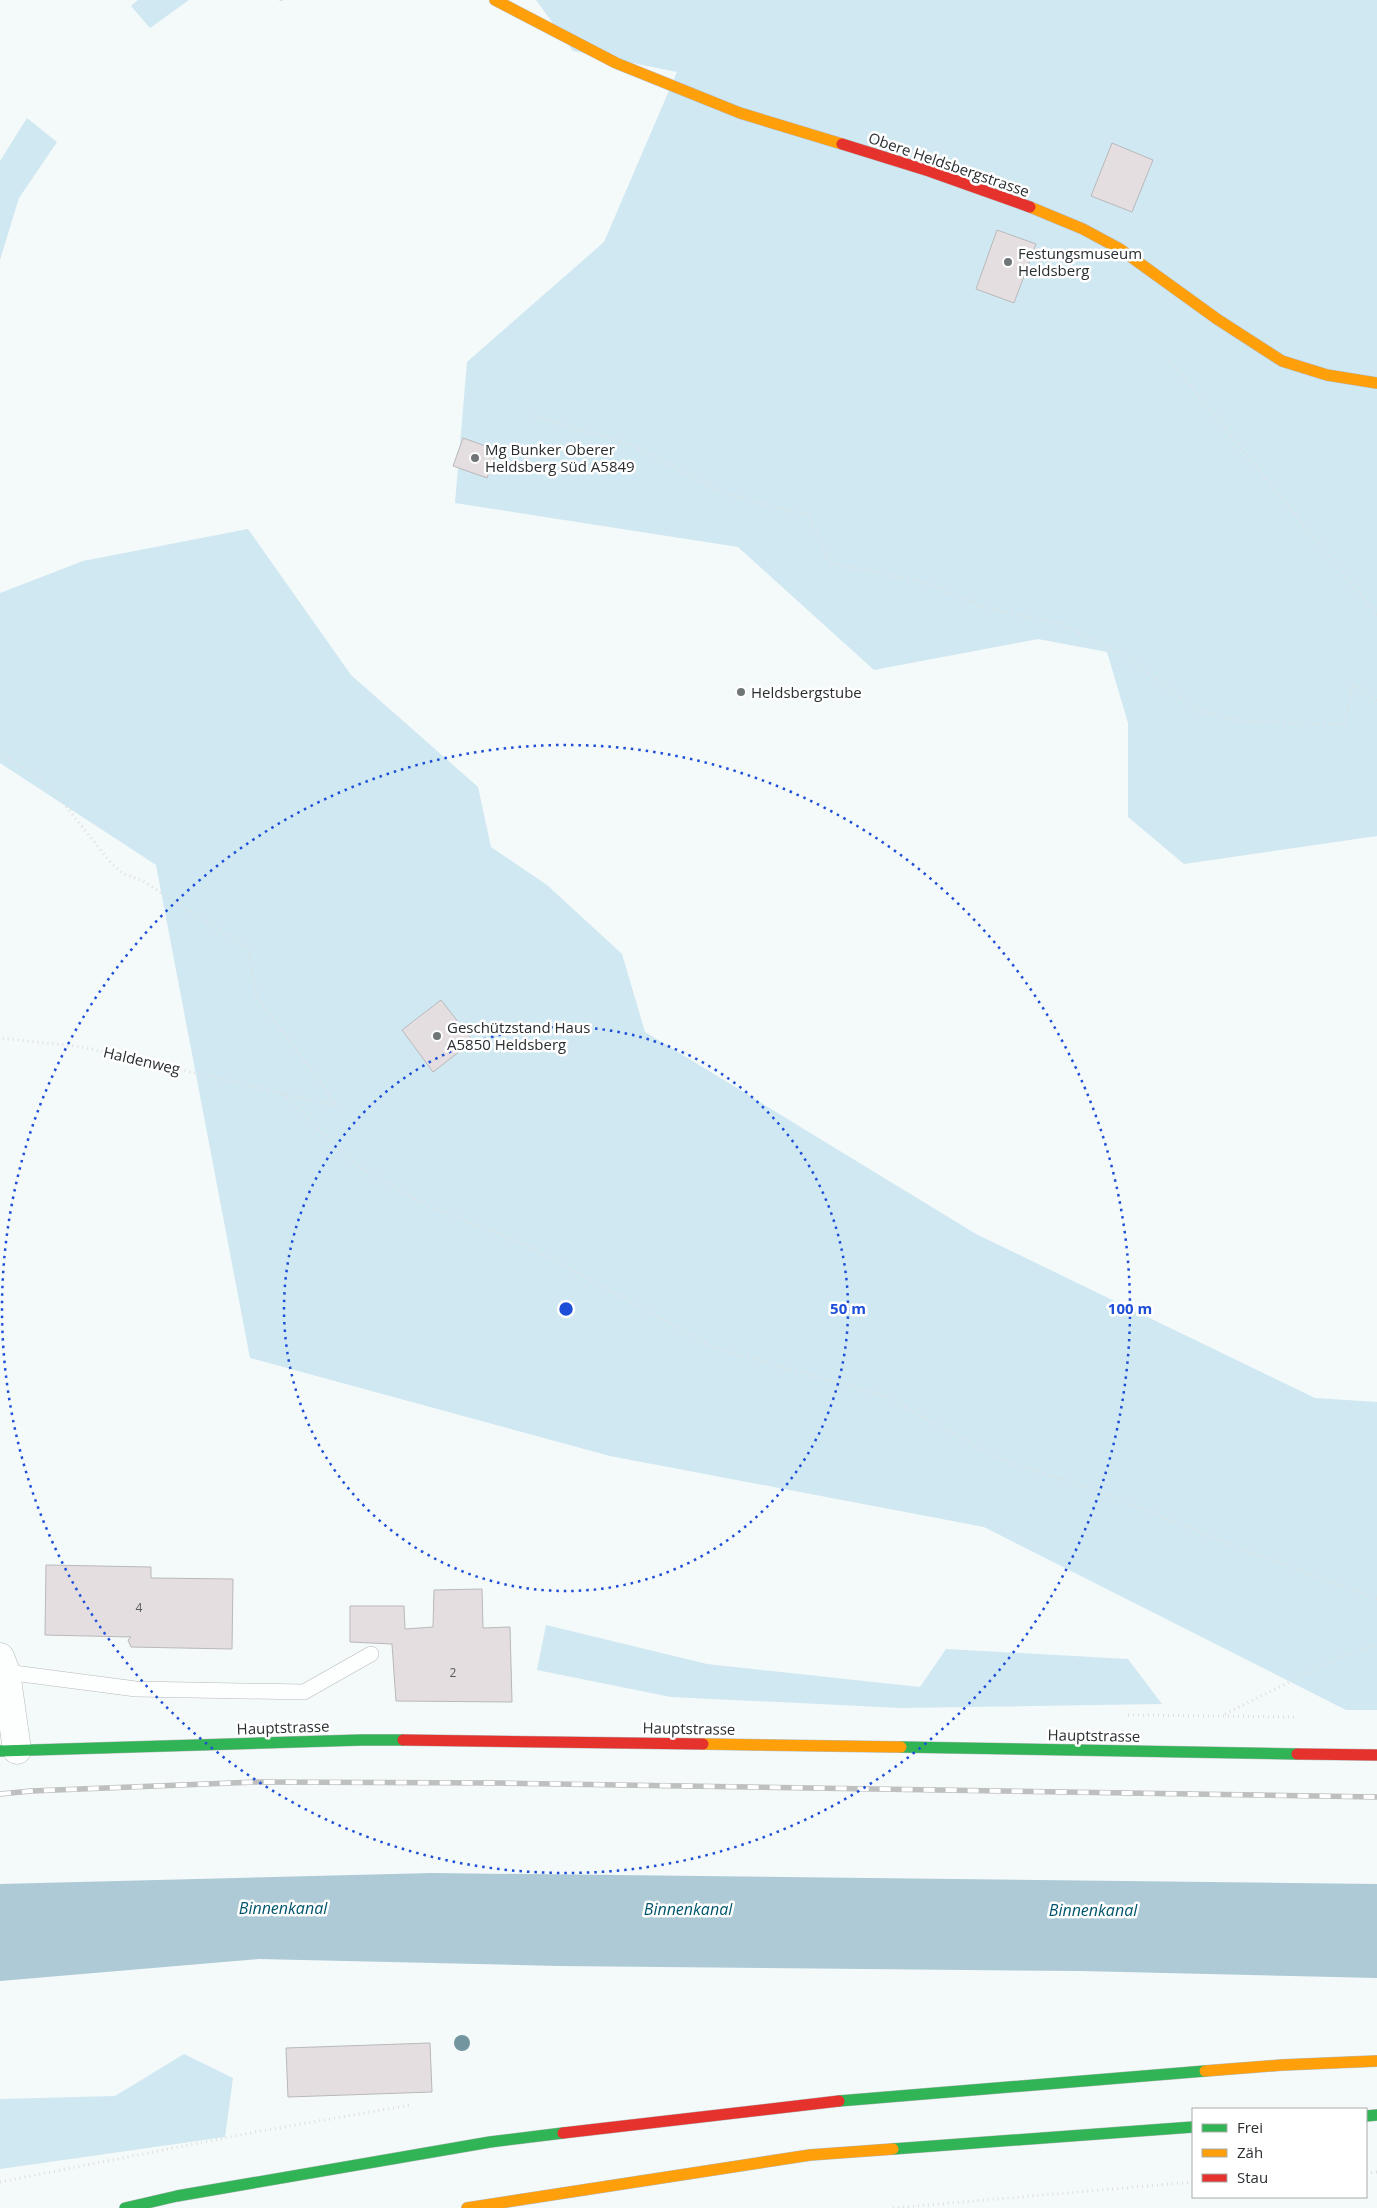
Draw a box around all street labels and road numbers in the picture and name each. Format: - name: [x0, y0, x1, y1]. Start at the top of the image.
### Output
- street label: Obere Heldsbergstrasse: [866, 127, 1032, 201]
- street label: Haldenweg: [102, 1041, 182, 1079]
- street label: Hauptstrasse: [236, 1715, 330, 1739]
- street label: Hauptstrasse: [642, 1717, 736, 1739]
- street label: Hauptstrasse: [1047, 1724, 1141, 1746]

